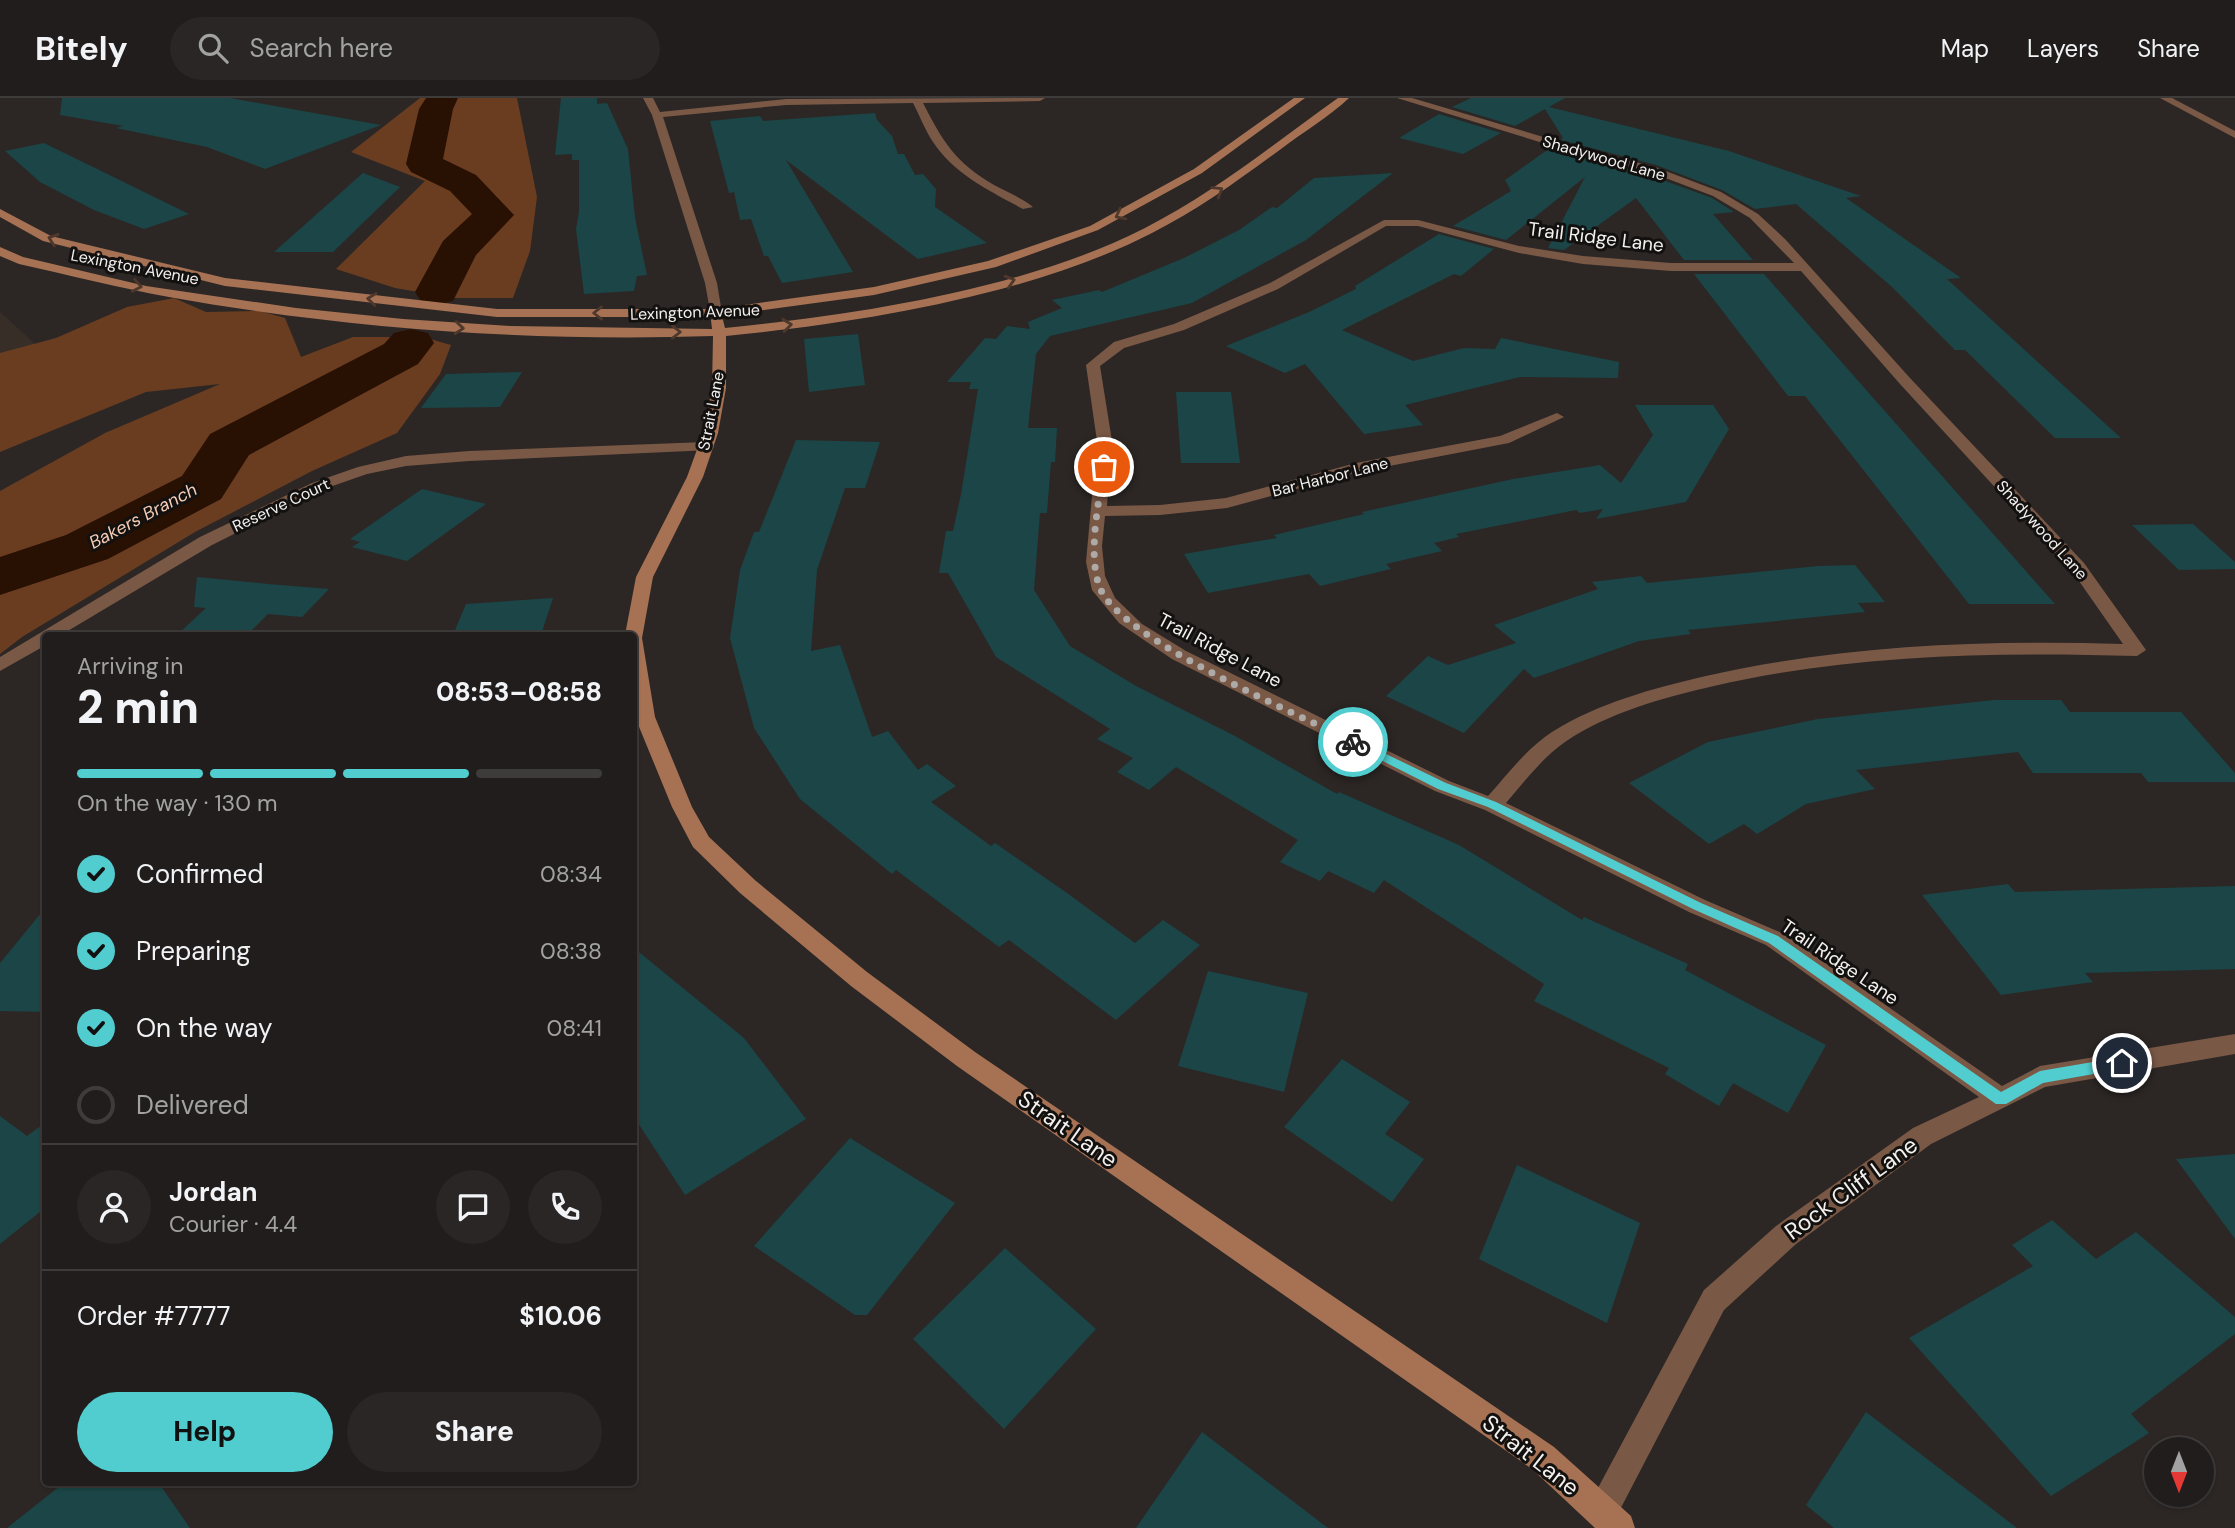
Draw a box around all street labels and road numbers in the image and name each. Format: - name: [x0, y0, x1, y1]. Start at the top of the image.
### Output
- street label: Shadywood Lane: [1540, 130, 1668, 186]
- street label: Trail Ridge Lane: [1527, 216, 1665, 258]
- street label: Lexington Avenue: [69, 244, 201, 290]
- street label: Lexington Avenue: [630, 299, 760, 325]
- street label: Strait Lane: [693, 370, 729, 452]
- street label: Bar Harbor Lane: [1270, 452, 1390, 502]
- street label: Reserve Court: [229, 473, 333, 537]
- street label: Shadywood Lane: [1992, 476, 2092, 584]
- street label: Trail Ridge Lane: [1154, 607, 1286, 693]
- street label: Trail Ridge Lane: [1776, 913, 1904, 1011]
- street label: Strait Lane: [1012, 1084, 1124, 1174]
- street label: Rock Cliff Lane: [1779, 1130, 1923, 1246]
- street label: Strait Lane: [1476, 1408, 1586, 1502]

